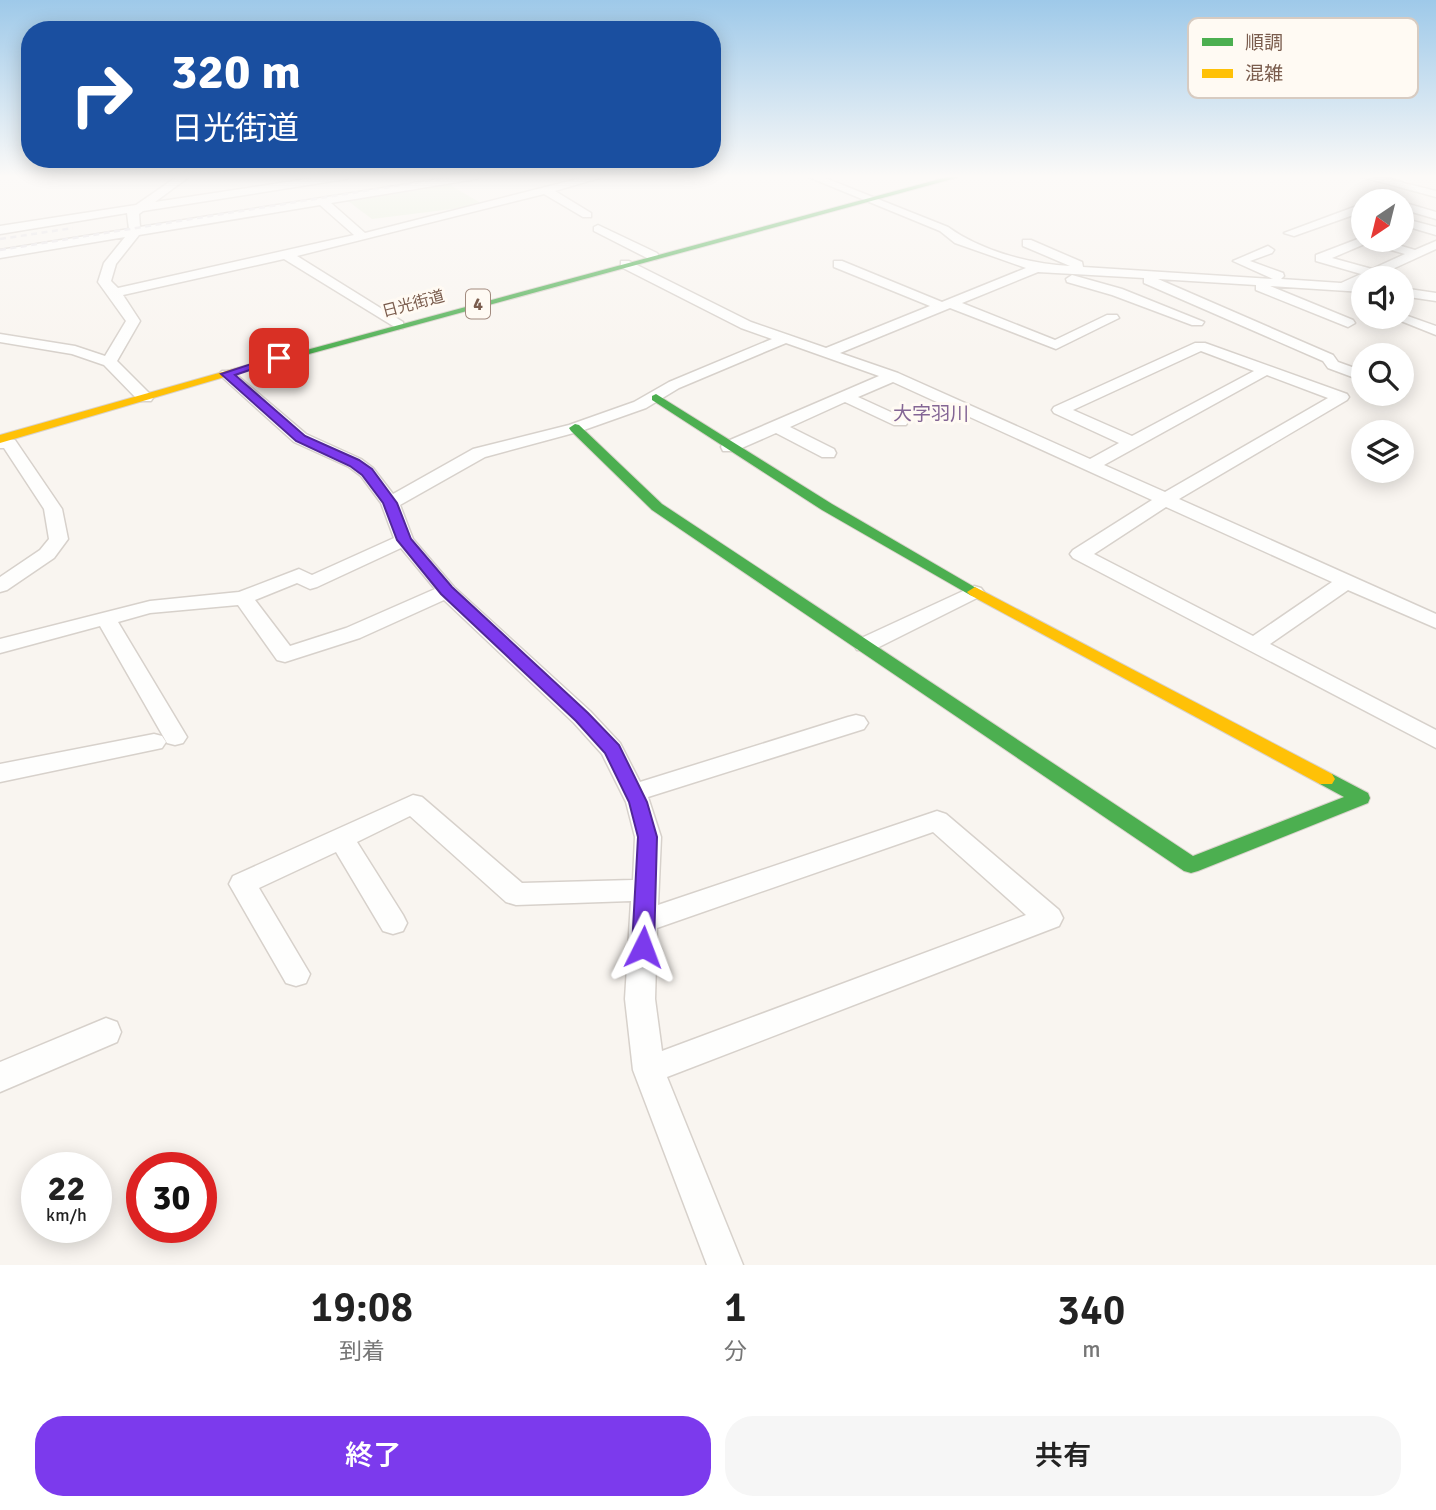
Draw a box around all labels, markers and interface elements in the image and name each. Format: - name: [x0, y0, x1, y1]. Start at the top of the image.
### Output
- legend: [1188, 18, 1418, 98]
- text: 順調: [1245, 31, 1283, 55]
- text: 320 m: [171, 42, 301, 102]
- icon: right: [56, 49, 147, 140]
- text: 混雑: [1245, 62, 1283, 86]
- text: 日光街道: [171, 109, 299, 148]
- north arrow: [1351, 189, 1414, 252]
- map controls: [1351, 189, 1414, 483]
- button: sound: [1351, 266, 1414, 329]
- street label: 日光街道: [380, 286, 447, 322]
- road number: 4: [466, 290, 490, 318]
- pin: [249, 328, 309, 388]
- icon: arrive: [260, 339, 298, 377]
- button: search: [1351, 343, 1414, 406]
- district label: 大字羽川: [893, 402, 969, 426]
- button: layers: [1351, 420, 1414, 483]
- position arrow: [606, 910, 680, 984]
- speed limit sign: 30: [126, 1152, 217, 1243]
- text: 22: [48, 1167, 85, 1210]
- text: km/h: [46, 1204, 87, 1226]
- text: 19:08: [311, 1282, 413, 1333]
- text: 1: [724, 1282, 747, 1333]
- text: 340: [1057, 1285, 1125, 1336]
- text: m: [1082, 1335, 1101, 1364]
- text: 到着: [339, 1337, 385, 1366]
- text: 分: [724, 1337, 747, 1366]
- button: 終了: [35, 1416, 711, 1496]
- button: 共有: [725, 1416, 1401, 1496]

